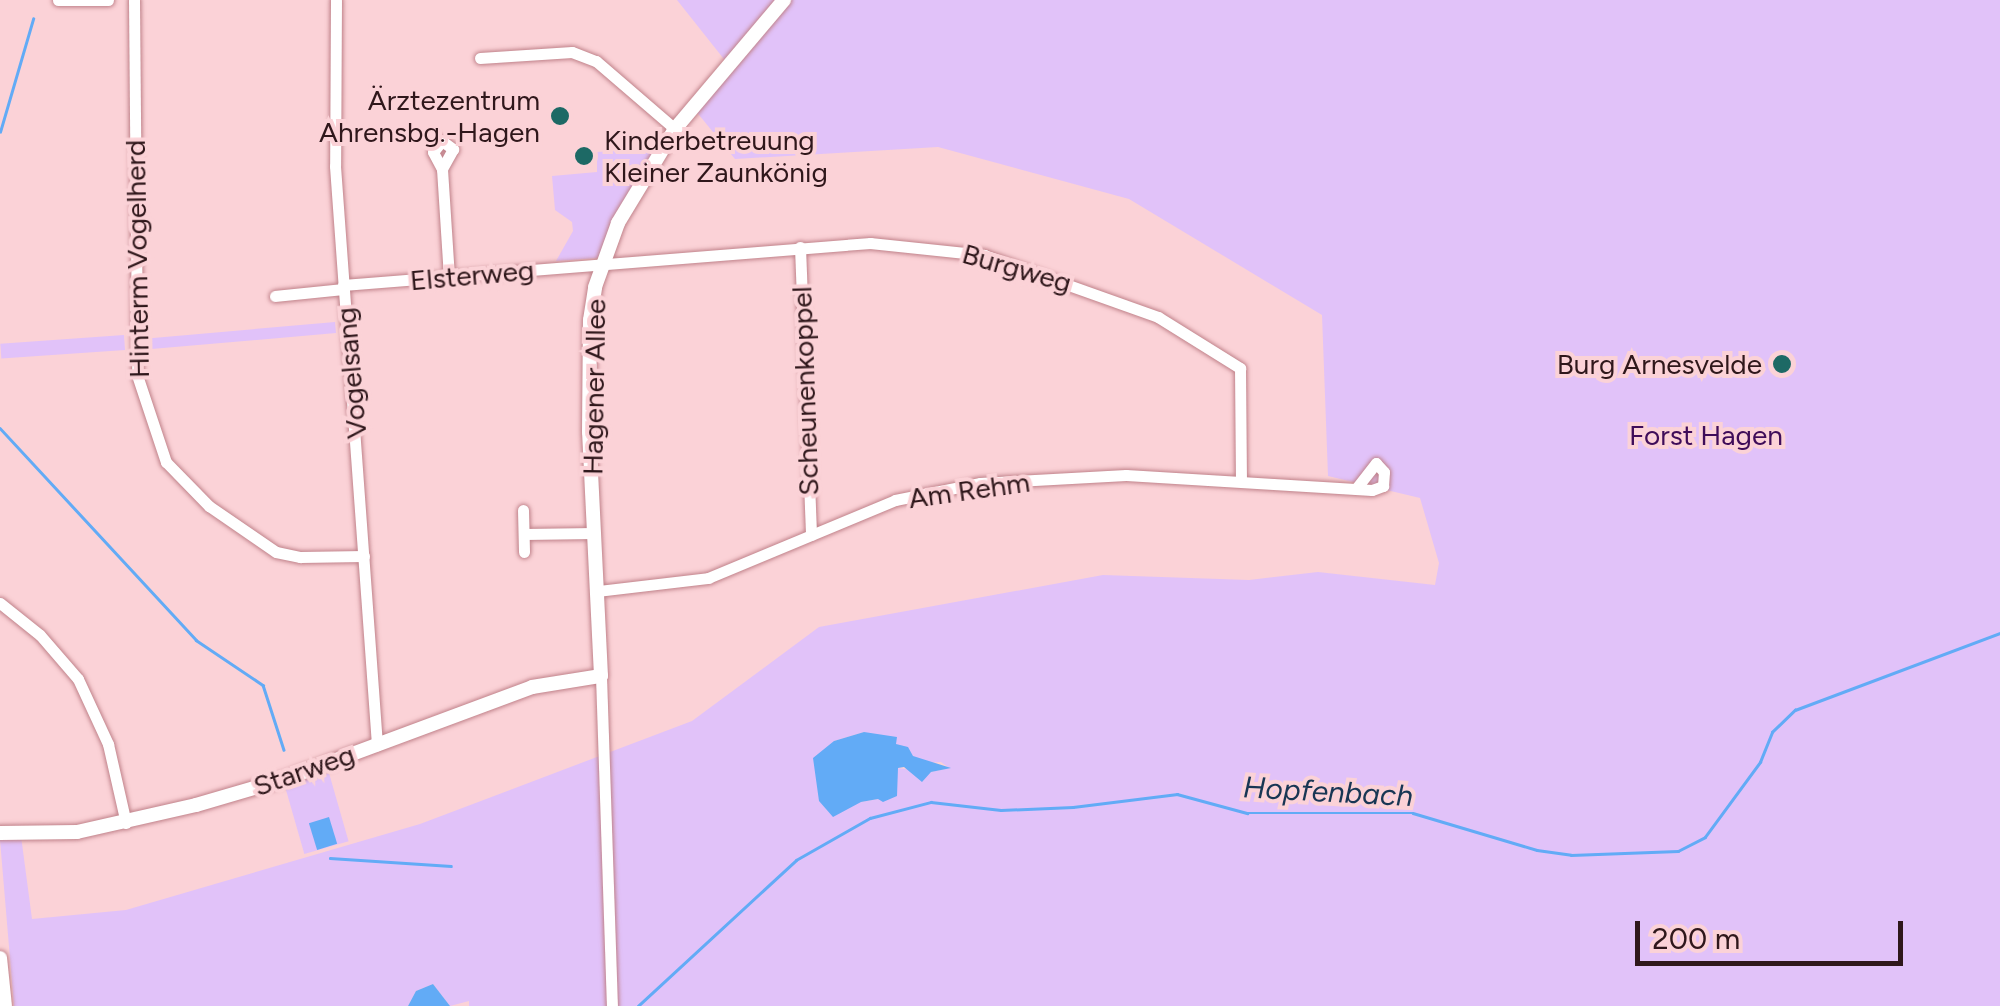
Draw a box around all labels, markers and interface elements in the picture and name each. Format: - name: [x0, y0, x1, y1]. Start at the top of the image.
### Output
- place label: Ärztezentrum Ahrensbg.-Hagen: [319, 83, 540, 149]
- marker: Ärztezentrum Ahrensbg.-Hagen: [549, 105, 571, 127]
- place label: Kinderbetreuung Kleiner Zaunkönig: [604, 123, 828, 189]
- street label: Hinterm Vogelherd: [118, 140, 156, 378]
- marker: Kinderbetreuung Kleiner Zaunkönig: [573, 145, 595, 167]
- street label: Burgweg: [959, 236, 1075, 300]
- street label: Elsterweg: [409, 253, 535, 297]
- street label: Scheunenkoppel: [785, 286, 825, 496]
- street label: Hagener Allee: [576, 299, 612, 475]
- street label: Vogelsang: [329, 306, 373, 440]
- place label: Burg Arnesvelde: [1557, 347, 1762, 381]
- marker: Burg Arnesvelde: [1771, 353, 1793, 375]
- park label: Forst Hagen: [1629, 418, 1783, 452]
- street label: Am Rehm: [906, 465, 1032, 515]
- street label: Starweg: [249, 737, 359, 803]
- water label: Hopfenbach: [1242, 770, 1414, 814]
- scale bar: [1640, 901, 1908, 963]
- text: 200 m: [1652, 920, 1740, 957]

